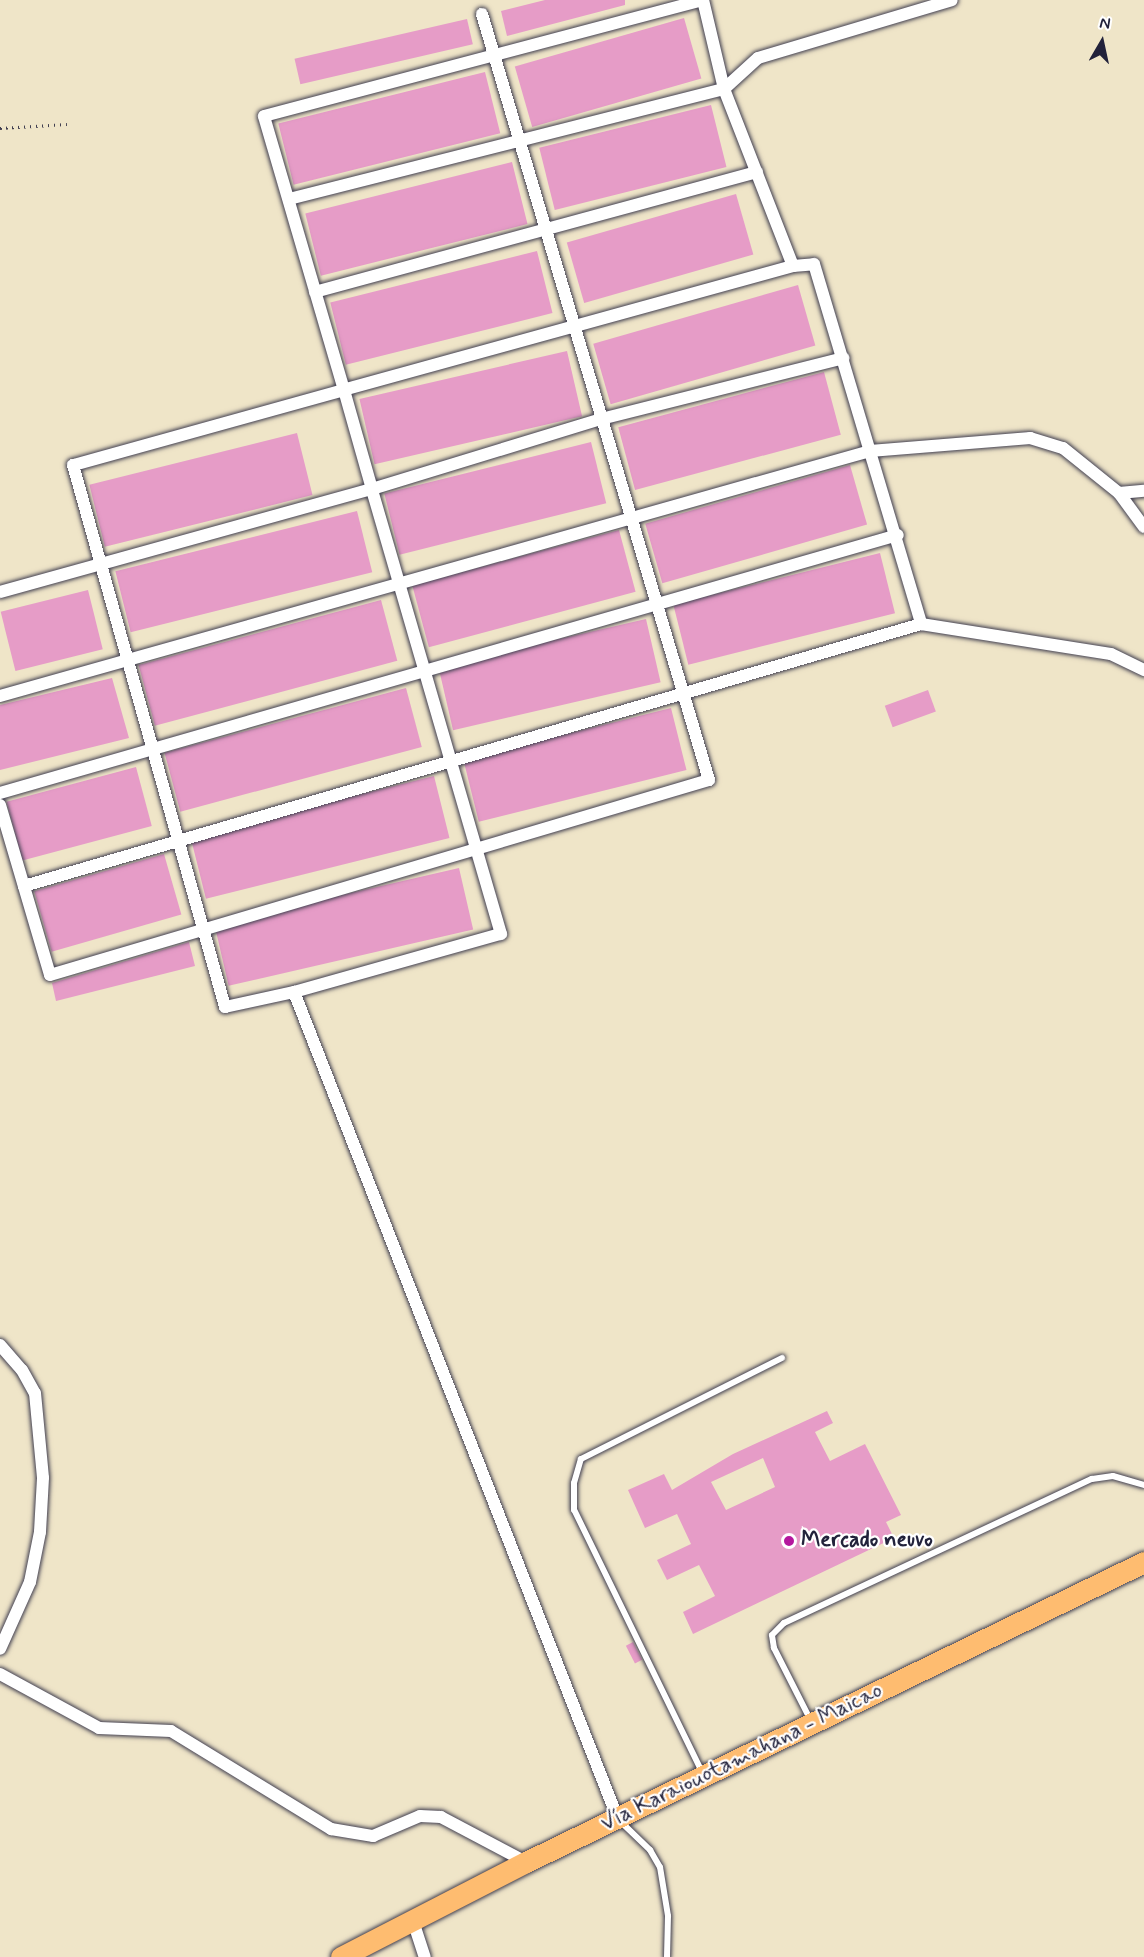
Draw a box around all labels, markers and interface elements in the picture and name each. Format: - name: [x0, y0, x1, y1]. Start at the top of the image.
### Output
- north arrow: [1072, 12, 1132, 72]
- text: N: [1098, 13, 1112, 35]
- place label: Mercado neuvo: [801, 1528, 933, 1554]
- marker: Mercado neuvo: [782, 1534, 796, 1548]
- street label: Vía Karaiouotamahana - Maicao: [600, 1680, 884, 1836]

